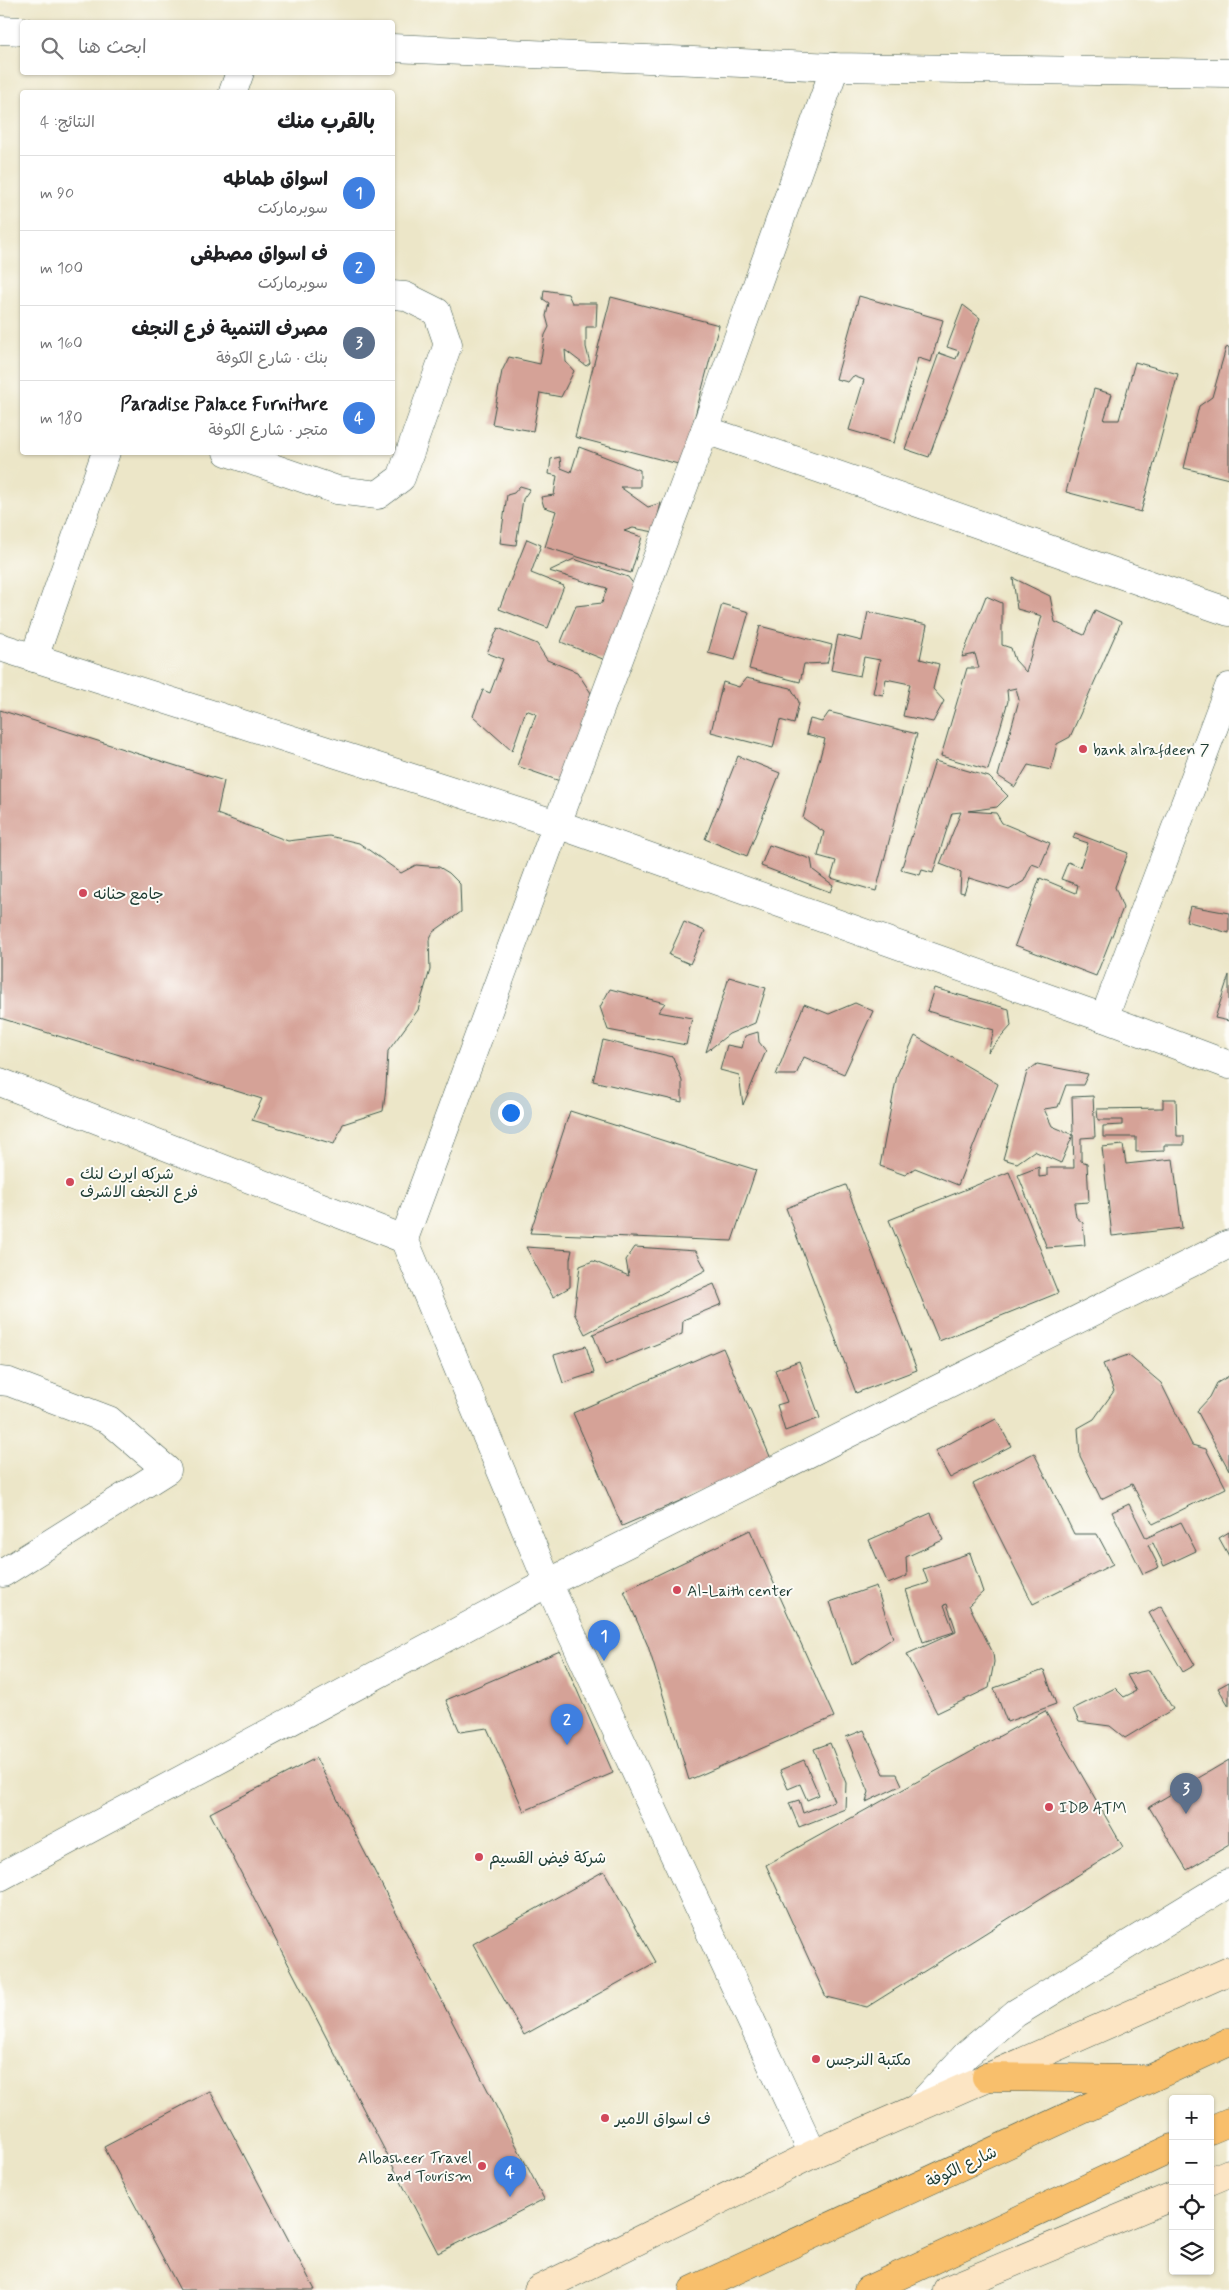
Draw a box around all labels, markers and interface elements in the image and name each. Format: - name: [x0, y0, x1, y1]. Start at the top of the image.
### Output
- search box: [20, 20, 395, 75]
- icon: search: [38, 34, 66, 62]
- text: ابحث هنا: [78, 35, 147, 60]
- text: بالقرب منك: [277, 108, 375, 136]
- text: النتائج: 4: [40, 112, 95, 133]
- text: اسواق طماطه: [223, 167, 328, 192]
- text: 90 m: [40, 183, 74, 204]
- text: 1: [355, 183, 363, 204]
- text: سوبرماركت: [258, 198, 328, 219]
- text: ف اسواق مصطفى: [190, 242, 328, 267]
- text: 100 m: [40, 258, 83, 279]
- text: 2: [355, 258, 363, 279]
- text: سوبرماركت: [258, 273, 328, 294]
- text: مصرف التنمية فرع النجف: [132, 317, 328, 342]
- text: 160 m: [40, 333, 83, 354]
- text: 3: [355, 333, 363, 354]
- text: بنك · شارع الكوفة: [216, 348, 328, 369]
- text: Paradise Palace Furniture: [120, 392, 328, 417]
- text: 180 m: [40, 408, 83, 429]
- text: 4: [354, 408, 364, 429]
- text: متجر · شارع الكوفة: [209, 420, 328, 441]
- place label: bank alrafdeen 7: [1093, 740, 1210, 761]
- marker: bank alrafdeen 7: [1077, 743, 1089, 755]
- place label: جامع حنانه: [93, 884, 164, 905]
- marker: جامع حنانه: [77, 887, 89, 899]
- your location: [498, 1100, 524, 1126]
- place label: شركه ايرث لنك فرع النجف الاشرف: [80, 1164, 198, 1203]
- marker: شركه ايرث لنك فرع النجف الاشرف: [64, 1176, 76, 1188]
- place label: Al-Laith center: [687, 1581, 793, 1602]
- marker: Al-Laith center: [671, 1584, 683, 1596]
- pin: 1: [588, 1620, 620, 1661]
- pin: 2: [551, 1704, 583, 1745]
- pin: 3: [1170, 1773, 1202, 1814]
- place label: IDB ATM: [1059, 1798, 1127, 1819]
- marker: IDB ATM: [1043, 1801, 1055, 1813]
- place label: شركة فيض القسيم: [489, 1848, 606, 1870]
- marker: شركة فيض القسيم: [473, 1851, 485, 1863]
- place label: مكتبة النرجس: [826, 2050, 911, 2071]
- marker: مكتبة النرجس: [810, 2053, 822, 2065]
- map controls: [1169, 2095, 1214, 2275]
- button: +: [1169, 2095, 1214, 2140]
- place label: ف اسواق الامير: [613, 2109, 711, 2130]
- marker: ف اسواق الامير: [599, 2112, 611, 2124]
- button: −: [1169, 2140, 1214, 2185]
- street label: شارع الكوفة: [923, 2142, 1000, 2193]
- place label: Albasheer Travel and Tourism: [358, 2148, 472, 2187]
- pin: 4: [494, 2156, 526, 2197]
- marker: Albasheer Travel and Tourism: [476, 2160, 488, 2172]
- button: locate: [1169, 2185, 1214, 2230]
- button: layers: [1169, 2230, 1214, 2275]

